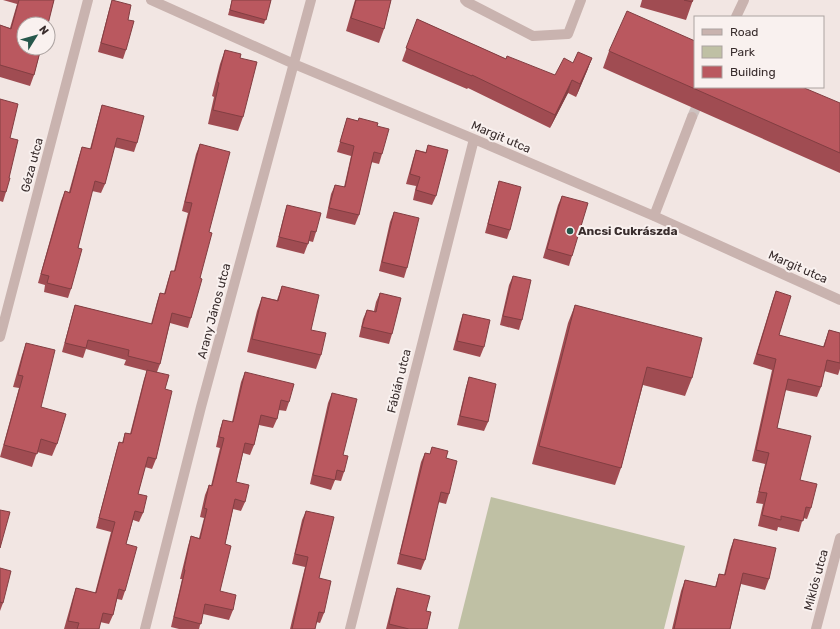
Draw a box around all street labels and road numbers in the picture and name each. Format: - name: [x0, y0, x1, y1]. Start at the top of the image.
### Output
- street label: Margit utca: [469, 118, 533, 156]
- street label: Géza utca: [18, 136, 46, 194]
- street label: Margit utca: [766, 248, 830, 286]
- street label: Arany János utca: [195, 262, 233, 360]
- street label: Fábián utca: [384, 348, 414, 414]
- street label: Miklós utca: [801, 548, 831, 612]

